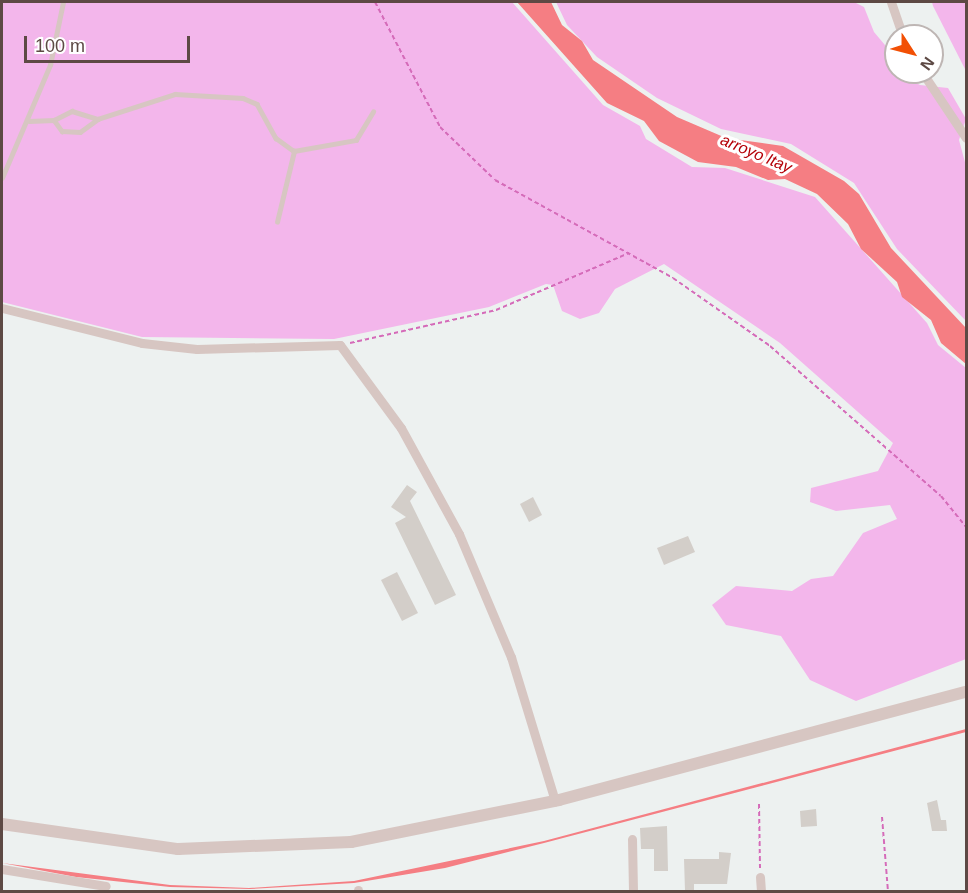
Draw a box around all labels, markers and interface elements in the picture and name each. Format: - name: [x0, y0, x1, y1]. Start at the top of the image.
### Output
- scale bar: [27, 24, 194, 62]
- north arrow: [884, 24, 944, 84]
- text: 100 m: [35, 36, 85, 56]
- text: N: [917, 54, 938, 73]
- water label: arroyo Itay: [717, 130, 795, 178]

